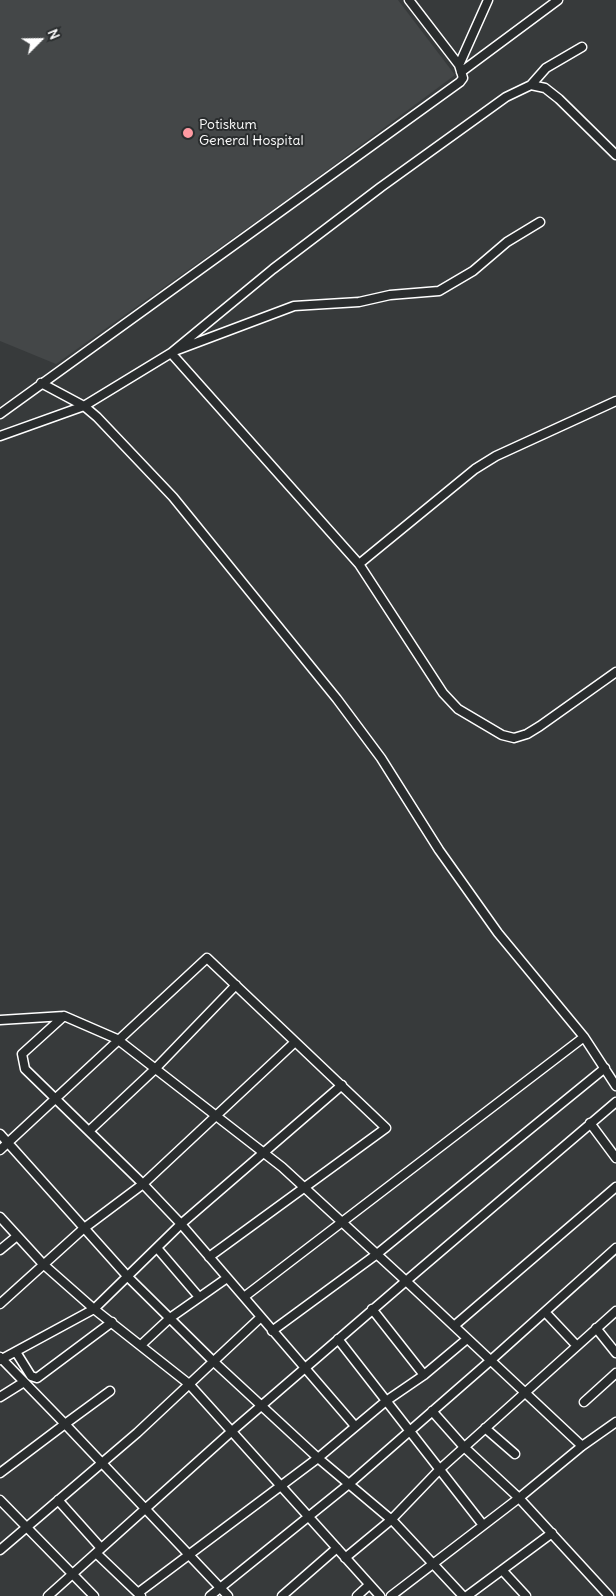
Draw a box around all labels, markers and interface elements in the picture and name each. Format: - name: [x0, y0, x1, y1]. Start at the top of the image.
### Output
- north arrow: [15, 15, 65, 65]
- text: N: [44, 26, 64, 42]
- place label: Potiskum General Hospital: [199, 117, 304, 150]
- marker: Potiskum General Hospital: [181, 126, 195, 140]

